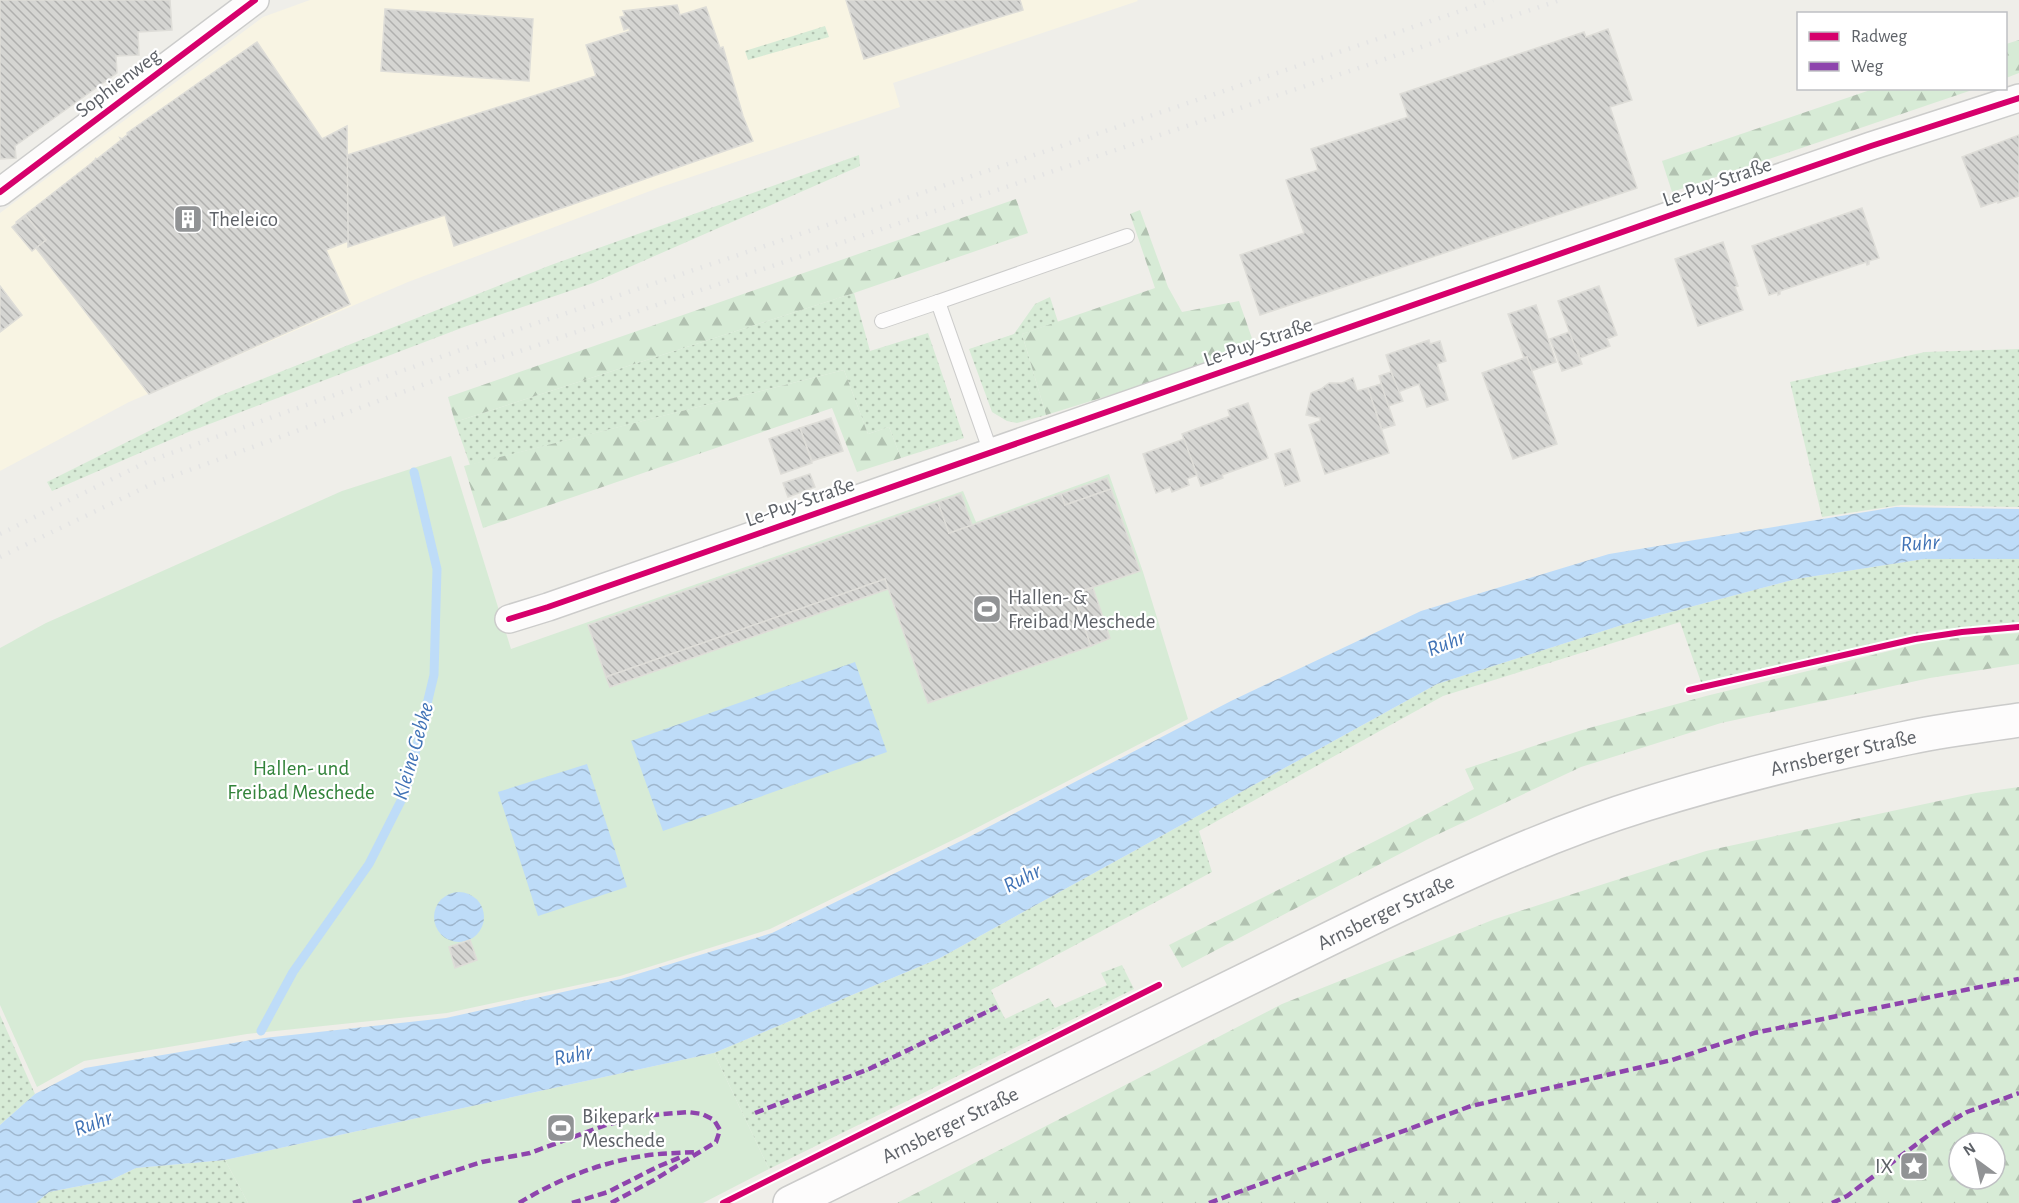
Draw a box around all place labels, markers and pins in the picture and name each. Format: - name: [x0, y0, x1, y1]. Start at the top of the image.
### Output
- building icon: Theleico: [172, 203, 204, 235]
- place label: Theleico: [209, 209, 278, 230]
- place label: Hallen- & Freibad Meschede: [1008, 587, 1156, 632]
- sports icon: Hallen- & Freibad Meschede: [971, 593, 1003, 625]
- place label: Bikepark Meschede: [582, 1106, 665, 1151]
- sports icon: Bikepark Meschede: [545, 1112, 577, 1144]
- place icon: IX: [1898, 1150, 1930, 1182]
- place label: IX: [1875, 1156, 1893, 1177]

